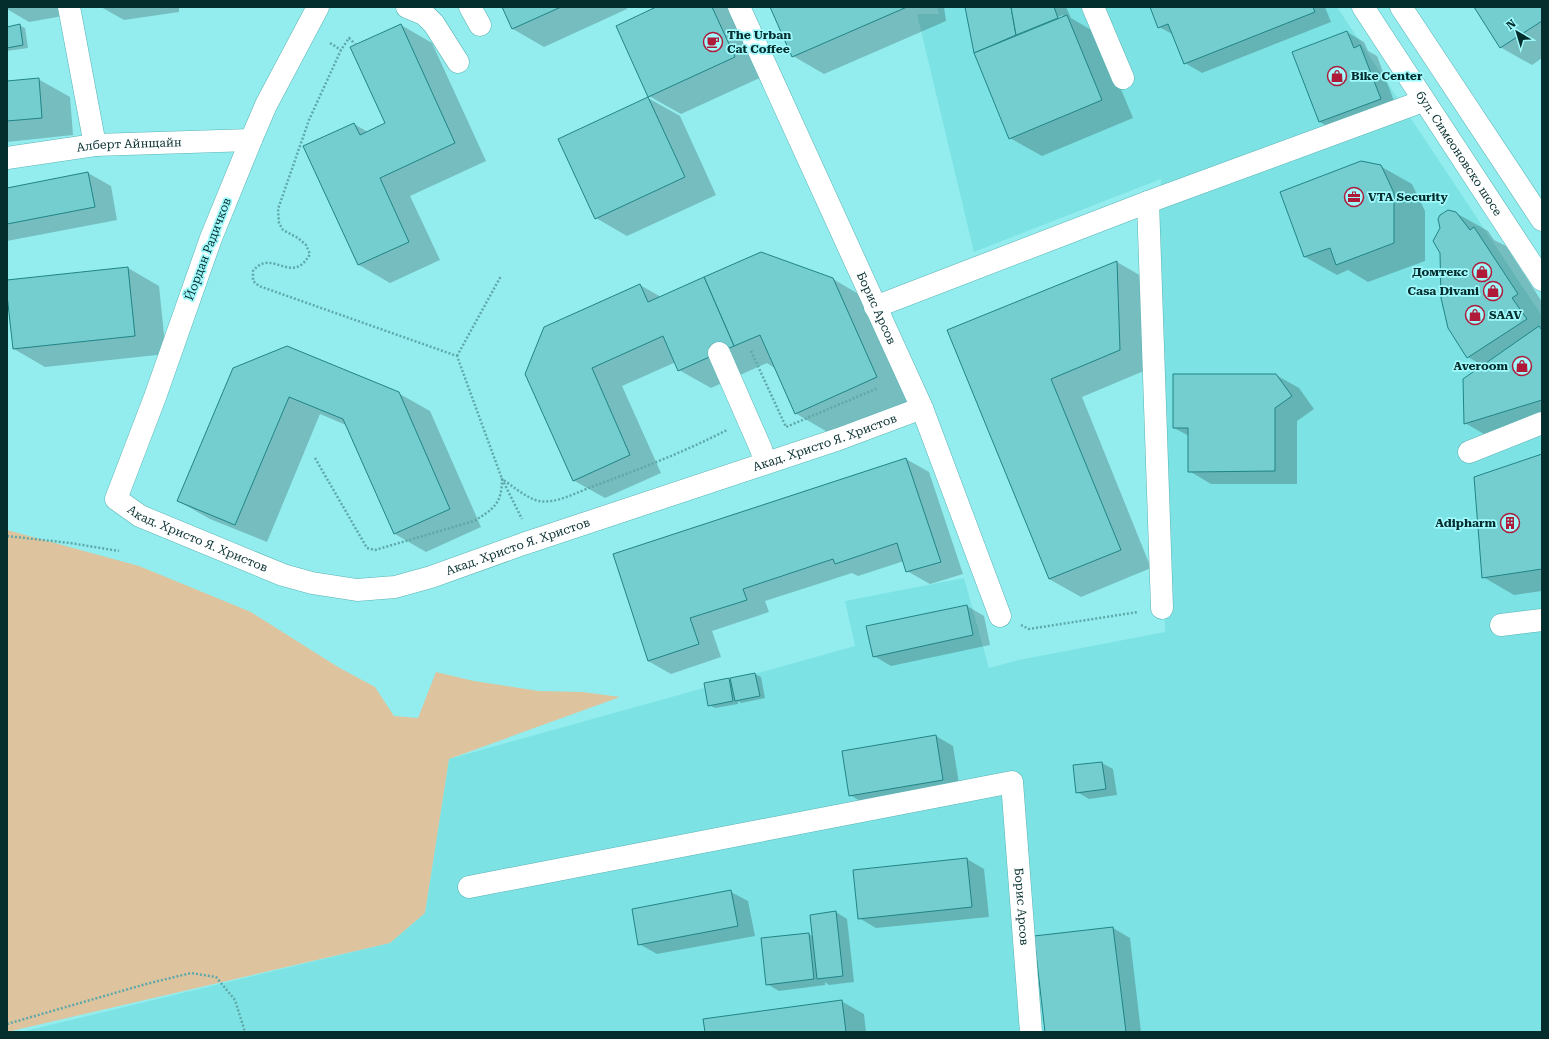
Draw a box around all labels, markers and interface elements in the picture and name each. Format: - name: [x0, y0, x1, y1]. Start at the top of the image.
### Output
- north arrow: [1497, 12, 1537, 52]
- text: N: [1504, 16, 1519, 32]
- place label: The Urban Cat Coffee: [727, 28, 791, 56]
- cafe icon: The Urban Cat Coffee: [702, 31, 724, 53]
- shop icon: Bike Center: [1326, 65, 1348, 87]
- place label: Bike Center: [1351, 69, 1423, 83]
- street label: бул. Симеоновско шосе: [1413, 88, 1505, 219]
- street label: Алберт Айнщайн: [76, 135, 182, 155]
- office icon: VTA Security: [1343, 186, 1365, 208]
- place label: VTA Security: [1368, 190, 1449, 204]
- street label: Йордан Радичков: [182, 196, 234, 302]
- shop icon: Домтекс: [1471, 261, 1493, 283]
- place label: Домтекс: [1412, 265, 1468, 279]
- street label: Борис Арсов: [854, 270, 899, 347]
- shop icon: Casa Divani: [1482, 280, 1504, 302]
- place label: Casa Divani: [1408, 284, 1479, 298]
- shop icon: SAAV: [1464, 304, 1486, 326]
- place label: SAAV: [1489, 308, 1522, 322]
- shop icon: Averoom: [1511, 355, 1533, 377]
- place label: Averoom: [1453, 359, 1508, 373]
- street label: Акад. Христо Я. Христов: [751, 411, 899, 474]
- street label: Акад. Христо Я. Христов: [125, 502, 270, 575]
- building icon: Adipharm: [1499, 512, 1521, 534]
- street label: Акад. Христо Я. Христов: [444, 515, 592, 578]
- place label: Adipharm: [1435, 516, 1496, 530]
- street label: Борис Арсов: [1012, 867, 1031, 946]

